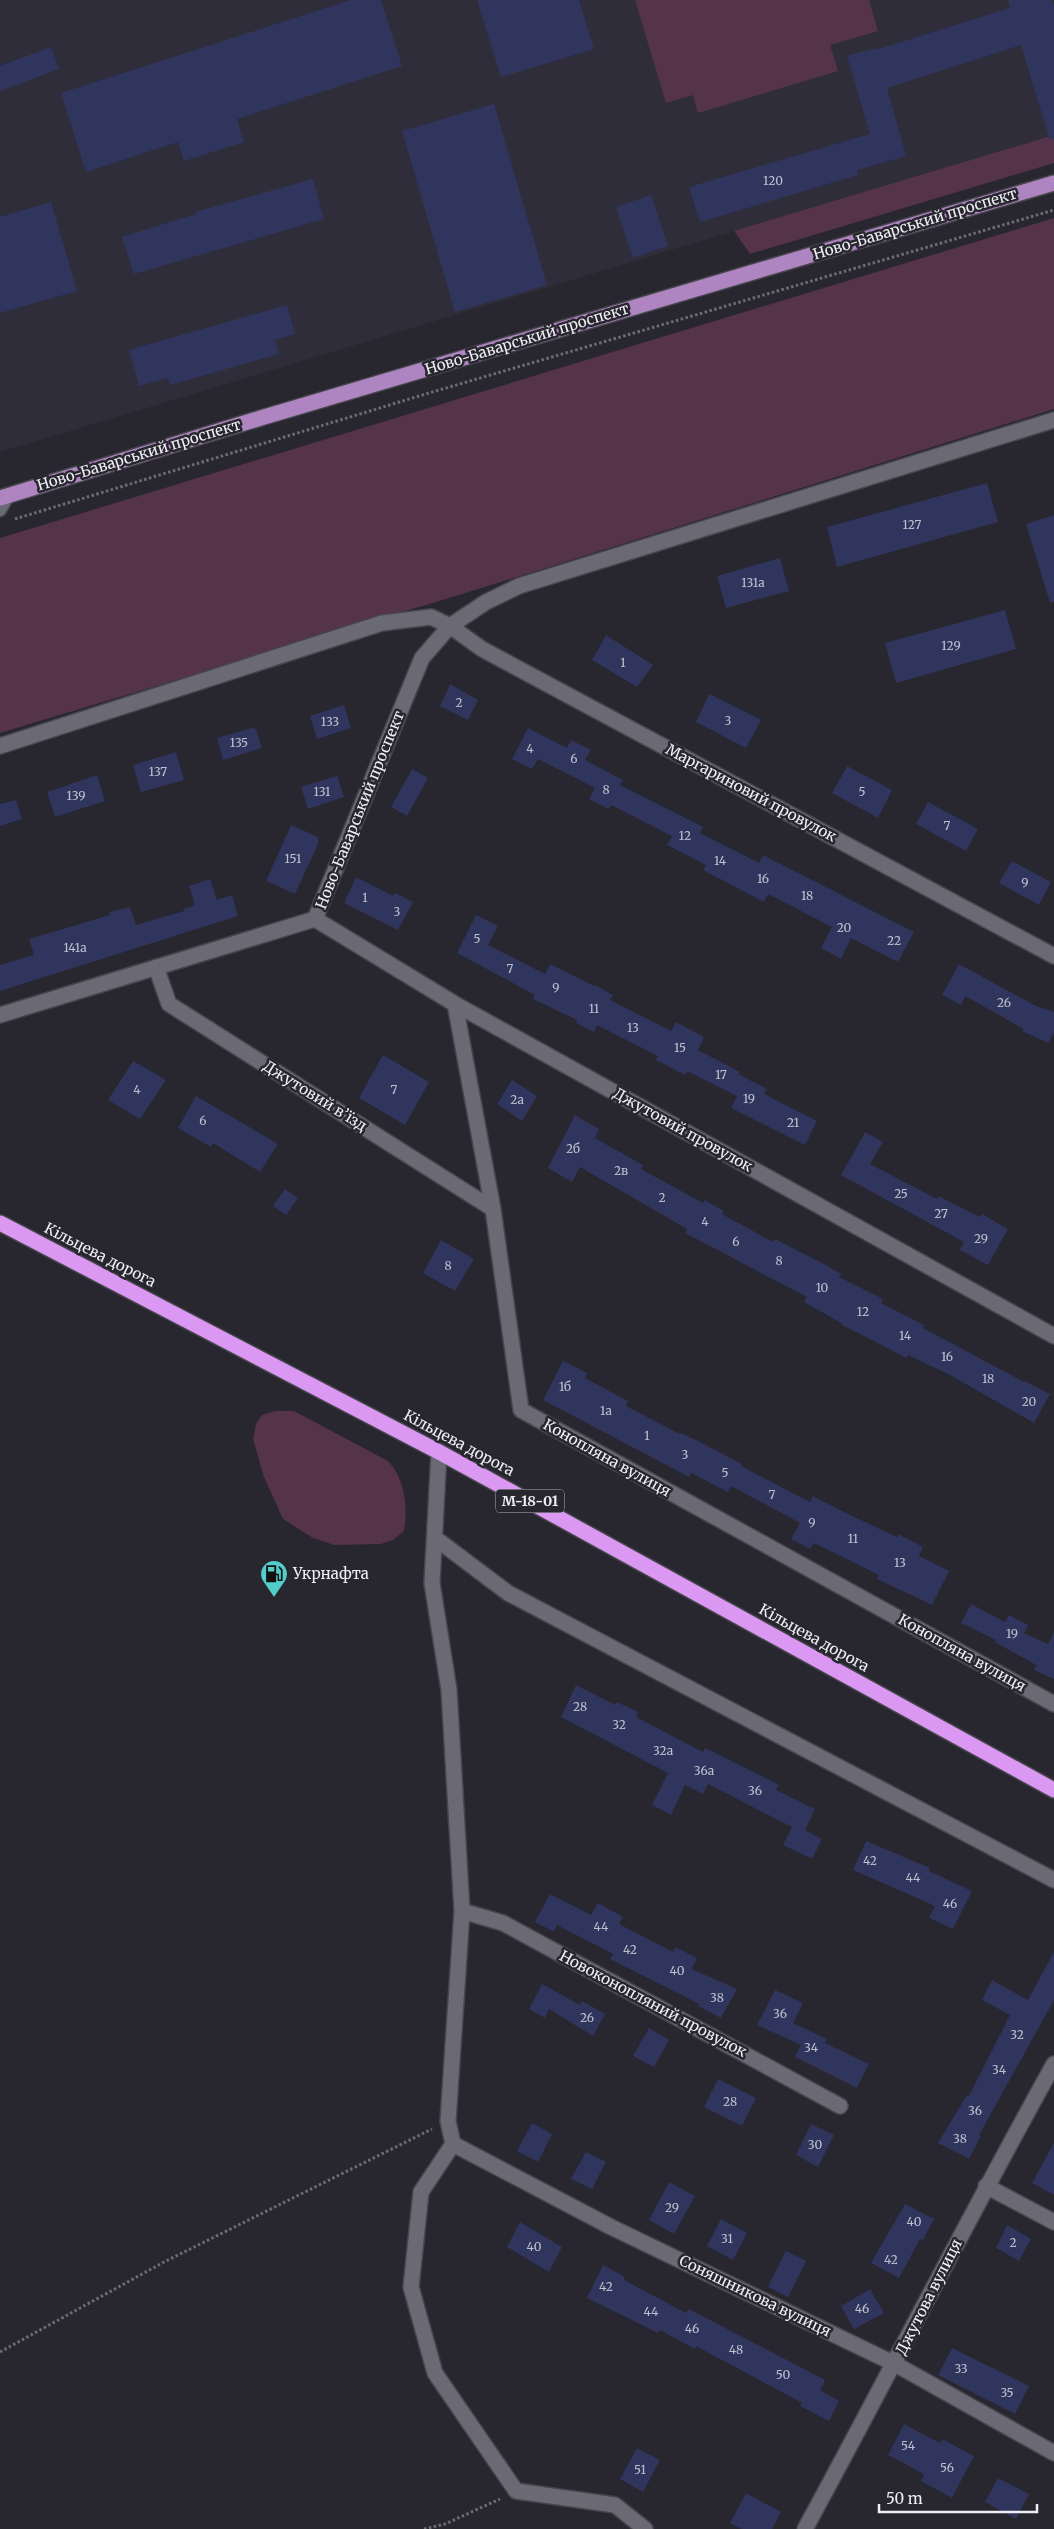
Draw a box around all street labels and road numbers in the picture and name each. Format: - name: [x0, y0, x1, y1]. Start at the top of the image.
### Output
- street label: Ново-Баварський проспект: [811, 183, 1019, 264]
- street label: Ново-Баварський проспект: [423, 298, 631, 379]
- street label: Ново-Баварський проспект: [35, 414, 243, 495]
- street label: Ново-Баварський проспект: [311, 708, 408, 912]
- street label: Маргариновий провулок: [663, 739, 840, 846]
- street label: Джутовий в’їзд: [260, 1056, 371, 1135]
- street label: Джутовий провулок: [610, 1083, 757, 1176]
- street label: Кільцева дорога: [41, 1218, 159, 1291]
- street label: Кільцева дорога: [401, 1405, 518, 1480]
- street label: Конопляна вулиця: [540, 1415, 674, 1501]
- road number: М-18-01: [496, 1490, 564, 1512]
- street label: Кільцева дорога: [756, 1599, 873, 1676]
- street label: Конопляна вулиця: [895, 1610, 1029, 1696]
- street label: Новоконопляний провулок: [556, 1946, 751, 2061]
- street label: Джутова вулиця: [891, 2236, 966, 2358]
- street label: Соняшникова вулиця: [676, 2250, 834, 2341]

